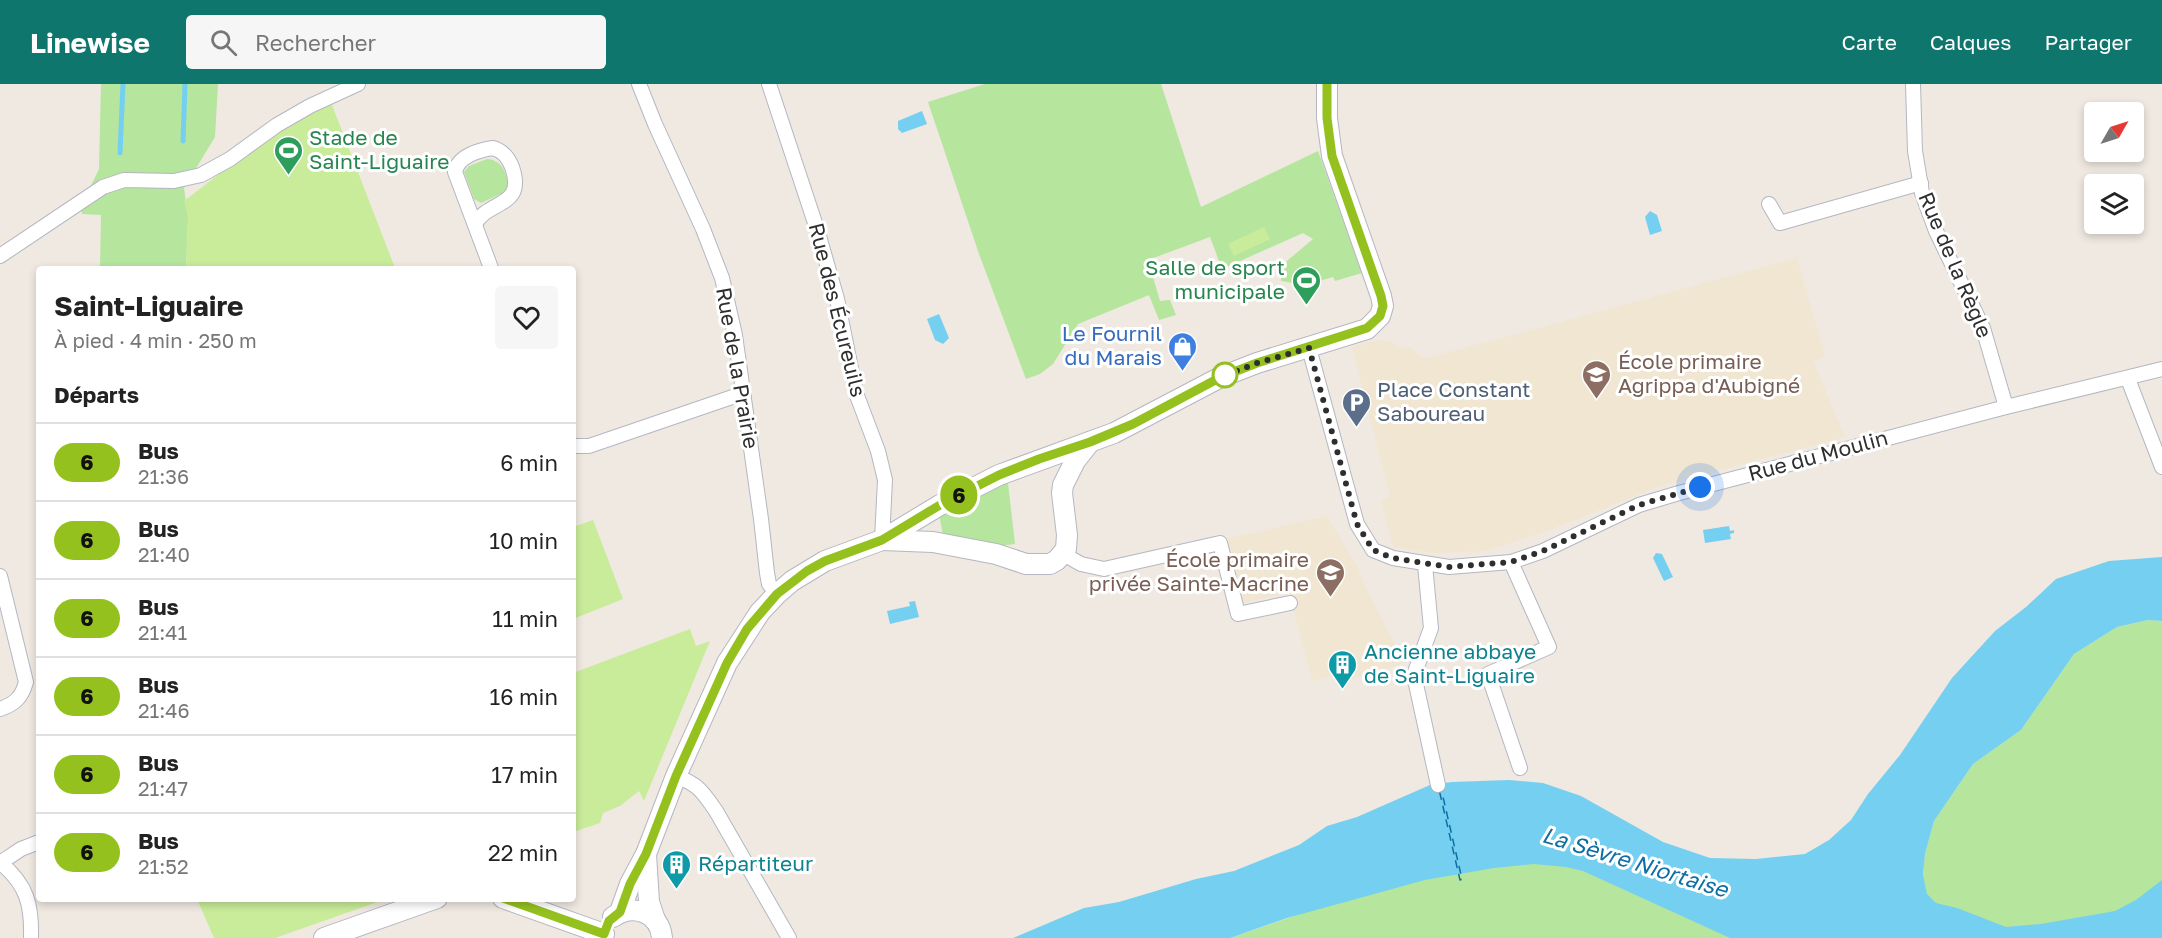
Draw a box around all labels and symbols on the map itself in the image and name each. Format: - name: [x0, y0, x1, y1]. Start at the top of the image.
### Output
- north arrow: [2084, 102, 2144, 162]
- place label: Stade de Saint-Liguaire: [309, 124, 449, 174]
- sports icon: Stade de Saint-Liguaire: [272, 134, 304, 176]
- street label: Rue de la Règle: [1913, 188, 1998, 342]
- street label: Rue des Écureuils: [804, 220, 872, 400]
- place label: Salle de sport municipale: [1145, 254, 1285, 304]
- sports icon: Salle de sport municipale: [1290, 264, 1322, 306]
- street label: Rue de la Prairie: [711, 285, 765, 451]
- place label: Le Fournil du Marais: [1062, 320, 1162, 370]
- shop icon: Le Fournil du Marais: [1167, 330, 1199, 372]
- place label: École primaire Agrippa d'Aubigné: [1618, 348, 1800, 398]
- school or university icon: École primaire Agrippa d'Aubigné: [1581, 358, 1613, 400]
- unlabelled marker: [1212, 362, 1238, 388]
- place label: Place Constant Saboureau: [1377, 376, 1531, 426]
- parking icon: Place Constant Saboureau: [1340, 386, 1372, 428]
- street label: Rue du Moulin: [1745, 424, 1890, 486]
- your location: [1685, 472, 1715, 502]
- line badge: 6: [940, 476, 978, 514]
- place label: École primaire privée Sainte-Macrine: [1089, 546, 1309, 596]
- school or university icon: École primaire privée Sainte-Macrine: [1314, 556, 1346, 598]
- place label: Ancienne abbaye de Saint-Liguaire: [1364, 638, 1536, 688]
- building icon: Ancienne abbaye de Saint-Liguaire: [1327, 648, 1359, 690]
- water label: La Sèvre Niortaise: [1539, 820, 1733, 903]
- building icon: Répartiteur: [661, 848, 693, 890]
- place label: Répartiteur: [698, 850, 813, 876]

